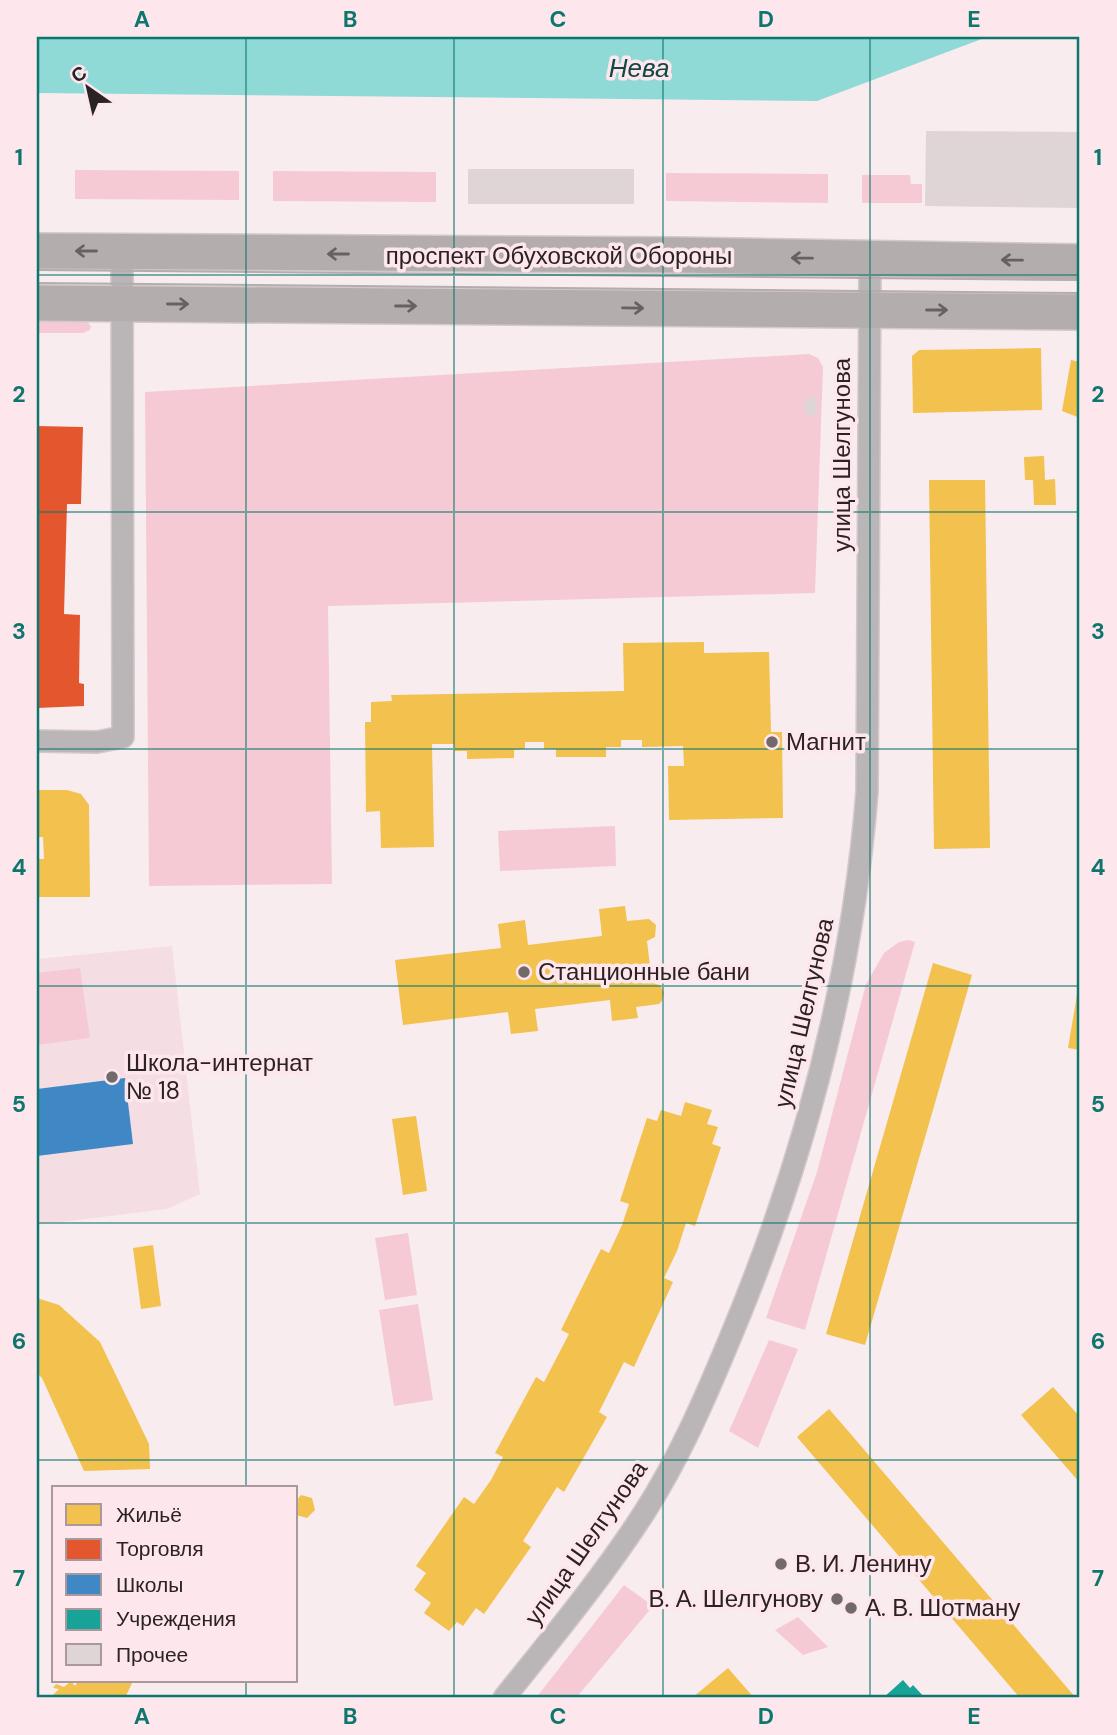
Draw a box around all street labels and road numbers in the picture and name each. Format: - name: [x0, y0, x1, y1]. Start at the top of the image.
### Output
- street label: проспект Обуховской Обороны: [386, 240, 732, 271]
- street label: улица Шелгунова: [826, 357, 857, 552]
- street label: улица Шелгунова: [767, 914, 841, 1111]
- street label: улица Шелгунова: [517, 1454, 654, 1631]

